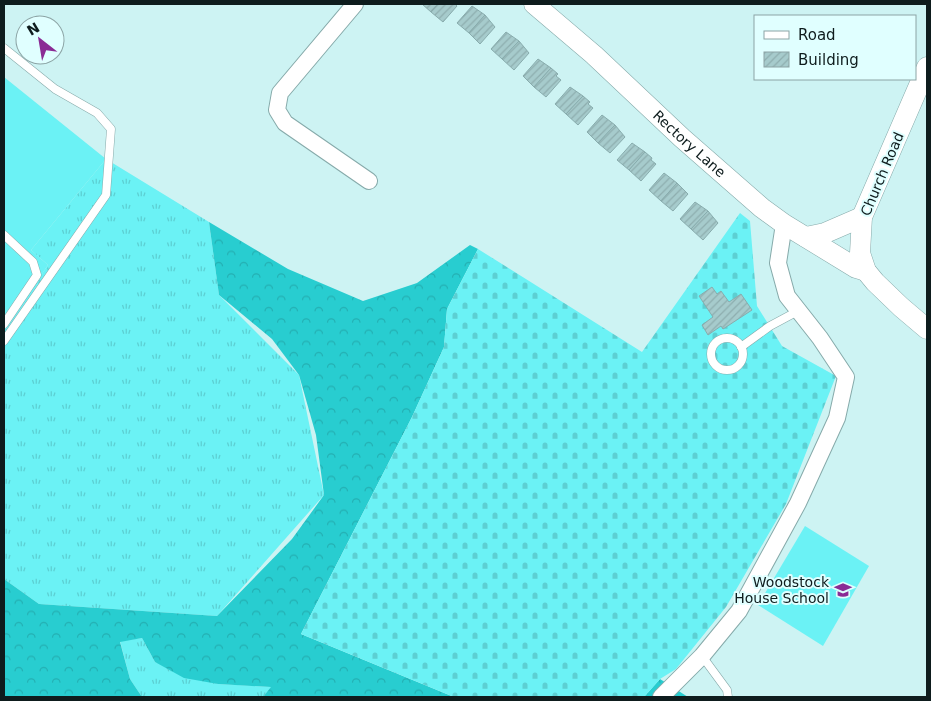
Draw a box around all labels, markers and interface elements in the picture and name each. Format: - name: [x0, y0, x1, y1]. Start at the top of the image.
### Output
- north arrow: [15, 15, 65, 65]
- legend: [754, 15, 916, 80]
- text: N: [24, 19, 42, 39]
- text: Road: [798, 26, 836, 44]
- text: Building: [798, 51, 859, 69]
- street label: Rectory Lane: [650, 107, 729, 180]
- street label: Church Road: [857, 130, 907, 218]
- place label: Woodstock House School: [734, 574, 830, 606]
- school or university icon: Woodstock House School: [833, 580, 853, 600]

